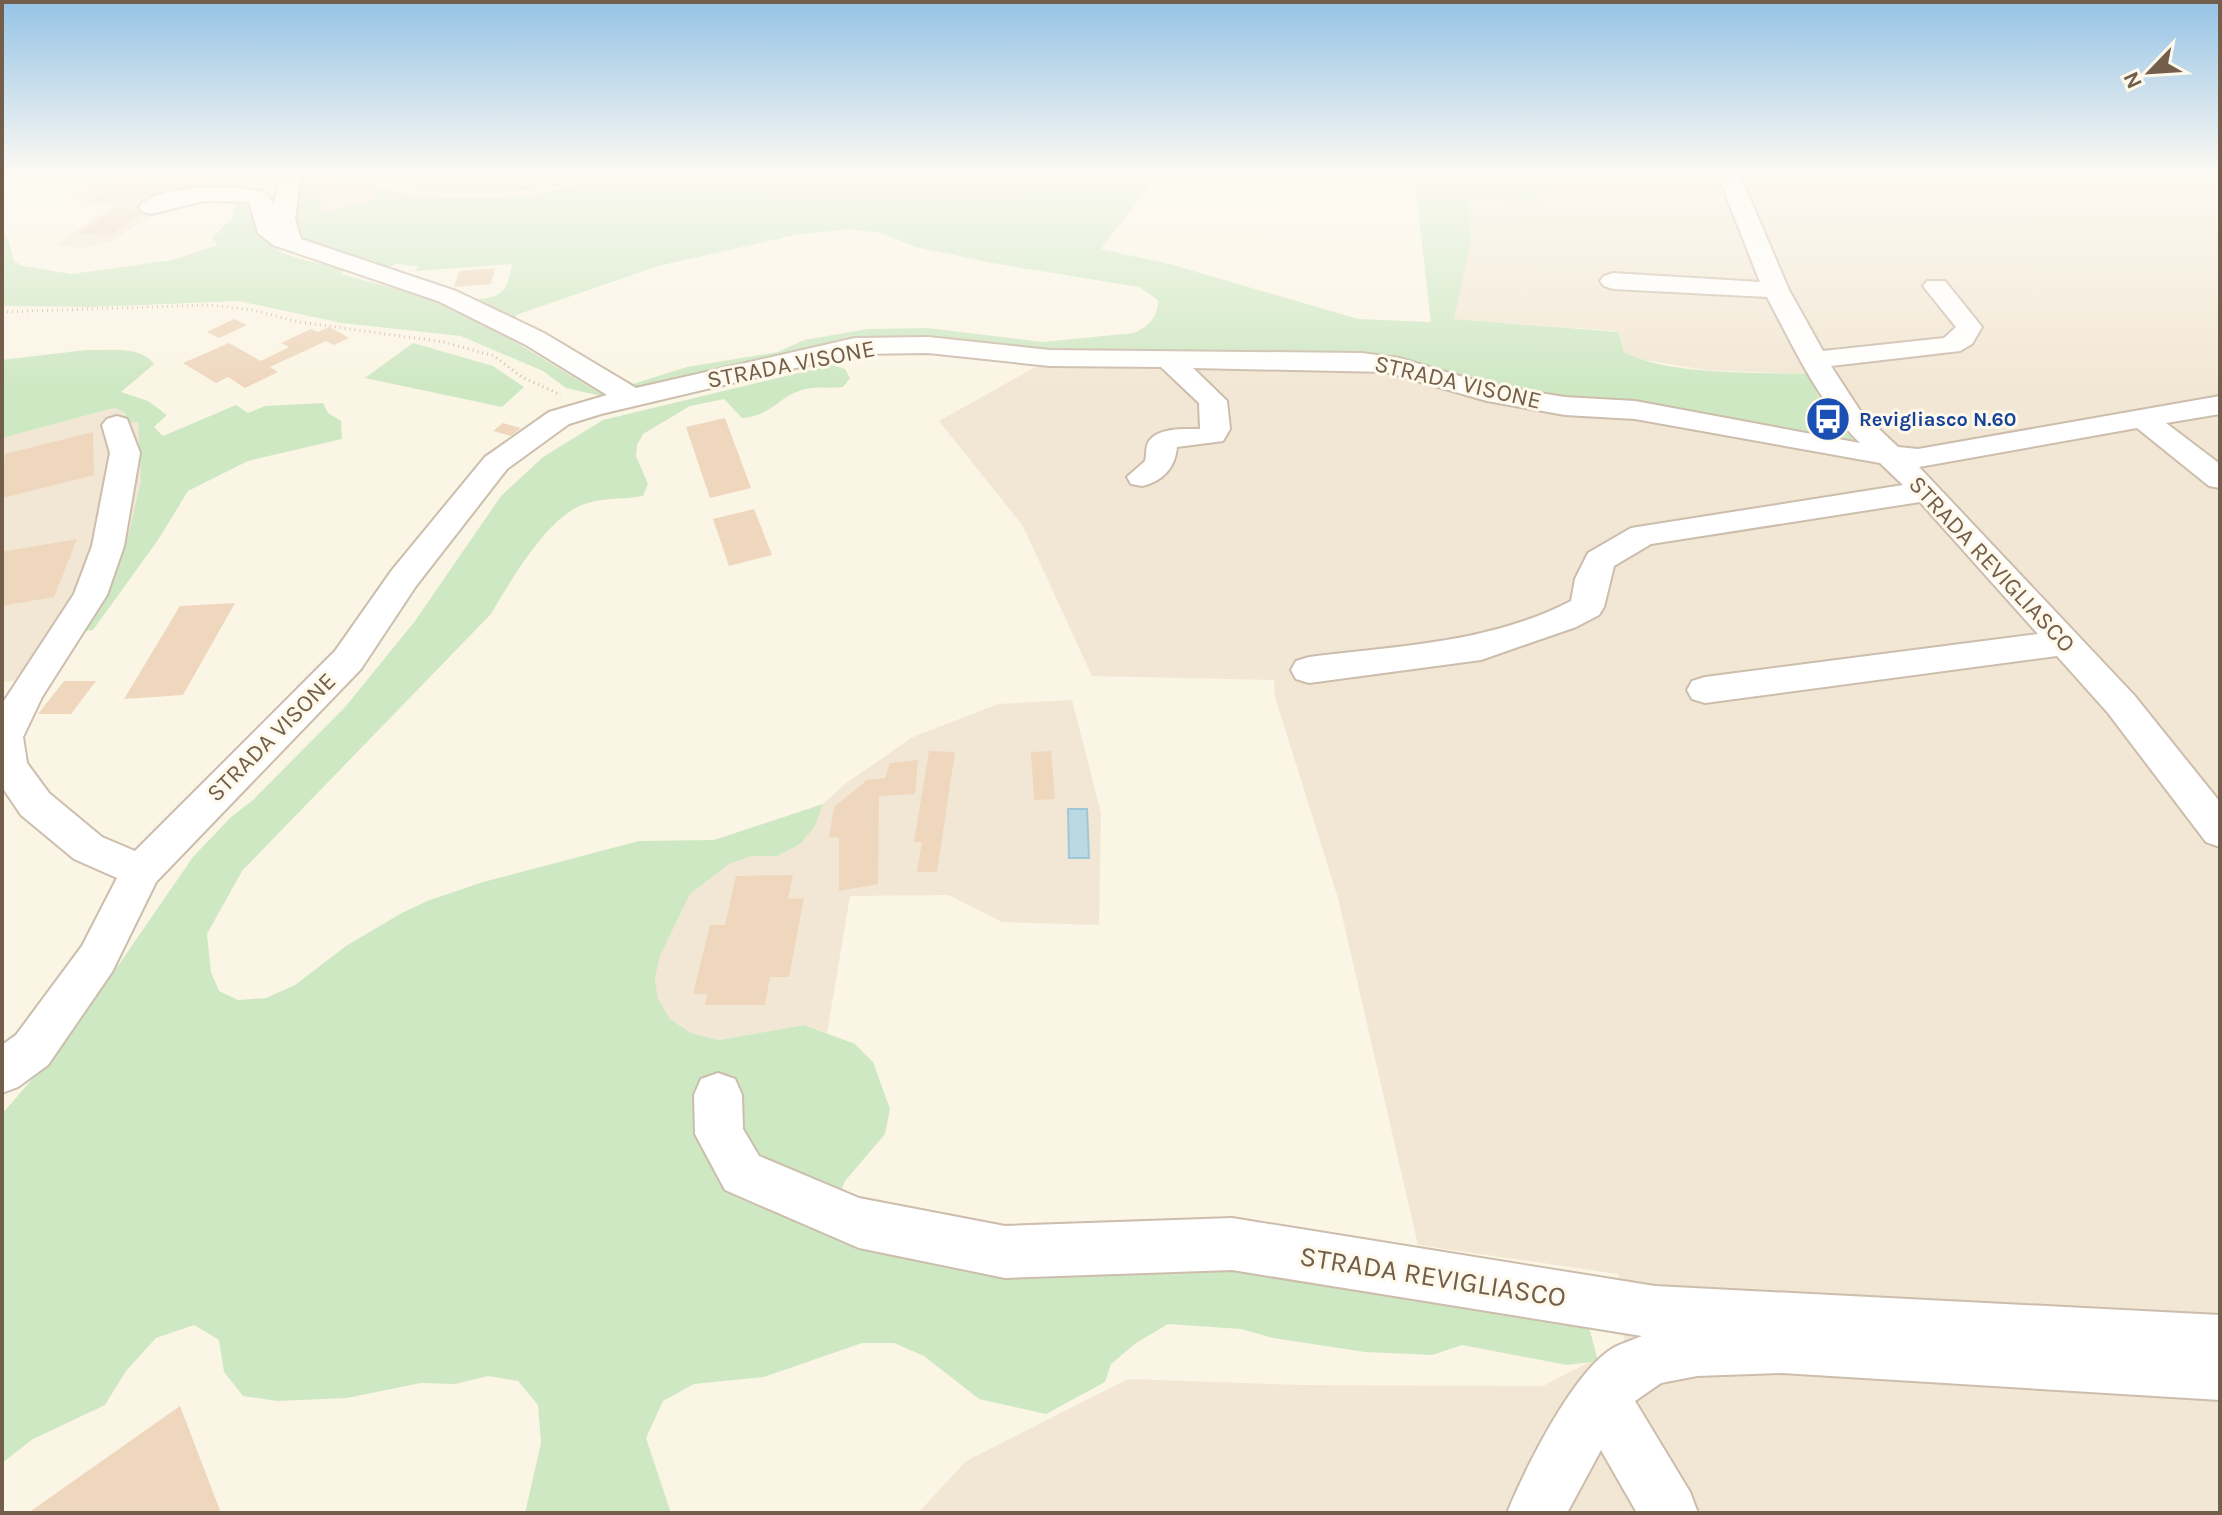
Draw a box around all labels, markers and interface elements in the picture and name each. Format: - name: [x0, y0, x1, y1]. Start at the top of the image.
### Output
- north arrow: [2110, 32, 2190, 112]
- text: N: [2118, 67, 2148, 93]
- street label: STRADA VISONE: [705, 334, 877, 394]
- street label: STRADA VISONE: [1372, 349, 1544, 415]
- bus stop icon: Revigliasco N.60: [1804, 395, 1852, 443]
- place label: Revigliasco N.60: [1859, 408, 2016, 431]
- street label: STRADA REVIGLIASCO: [1903, 470, 2081, 658]
- street label: STRADA VISONE: [201, 667, 341, 807]
- street label: STRADA REVIGLIASCO: [1297, 1239, 1568, 1314]

